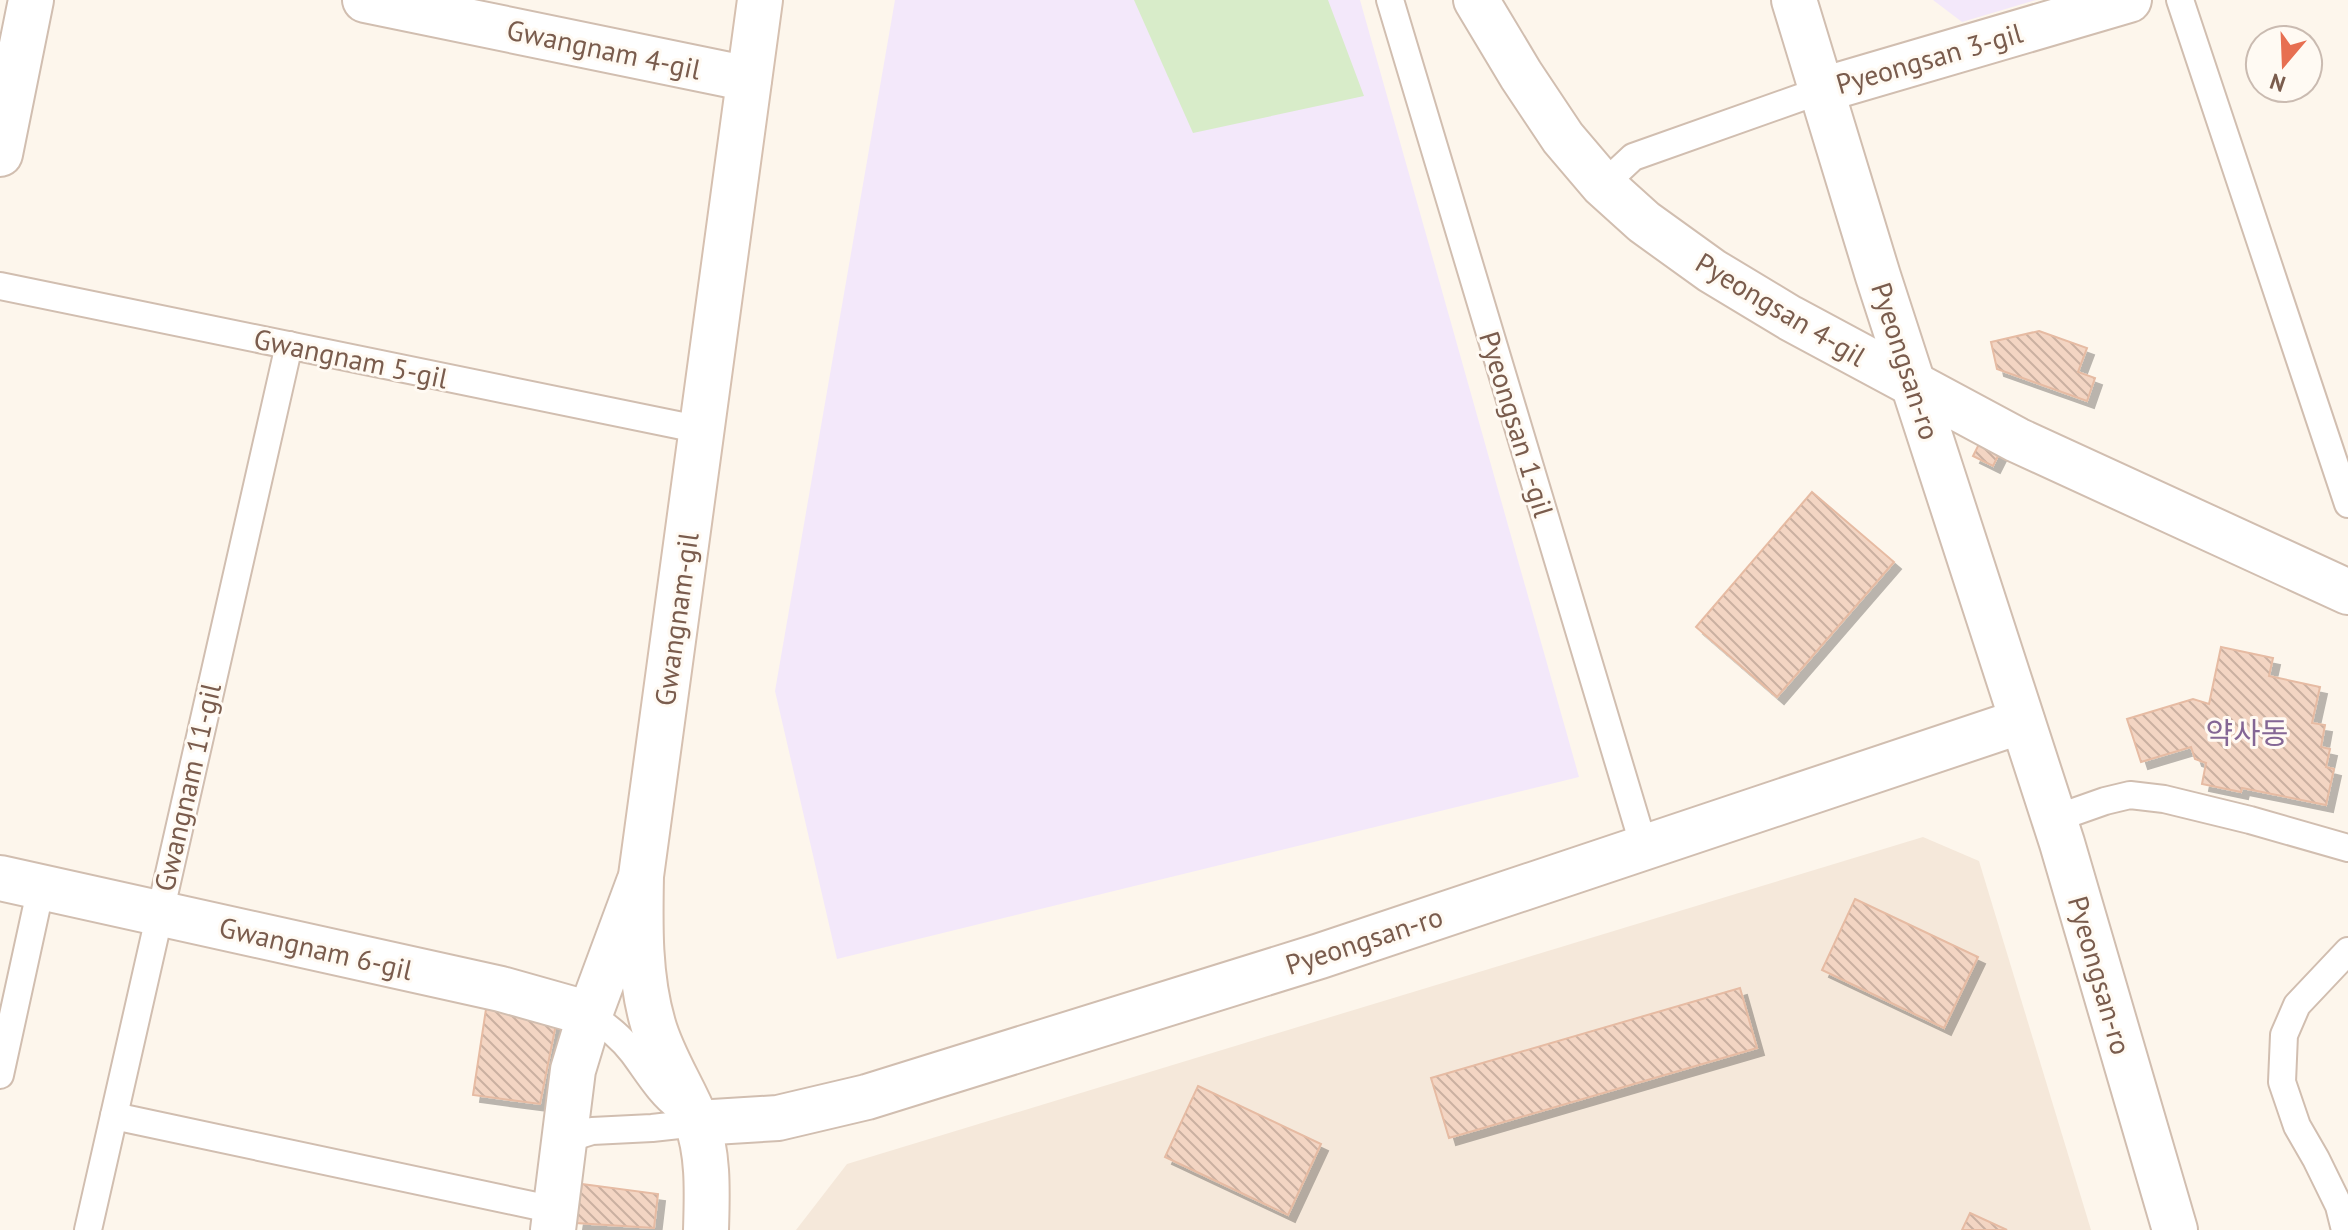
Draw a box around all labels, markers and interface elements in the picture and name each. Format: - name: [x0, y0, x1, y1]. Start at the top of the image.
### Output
- street label: Gwangnam 4-gil: [504, 10, 704, 88]
- street label: Pyeongsan 3-gil: [1832, 14, 2026, 102]
- north arrow: [2244, 24, 2324, 104]
- text: N: [2266, 67, 2289, 99]
- street label: Pyeongsan 4-gil: [1689, 244, 1873, 374]
- street label: Pyeongsan-ro: [1863, 278, 1949, 444]
- street label: Gwangnam 5-gil: [251, 319, 451, 397]
- street label: Pyeongsan 1-gil: [1471, 327, 1563, 521]
- street label: Gwangnam-gil: [646, 530, 706, 708]
- street label: Gwangnam 11-gil: [145, 679, 229, 895]
- district label: 약사동: [2206, 713, 2288, 752]
- street label: Pyeongsan-ro: [2060, 891, 2140, 1059]
- street label: Pyeongsan-ro: [1281, 897, 1447, 983]
- street label: Gwangnam 6-gil: [216, 908, 416, 988]

